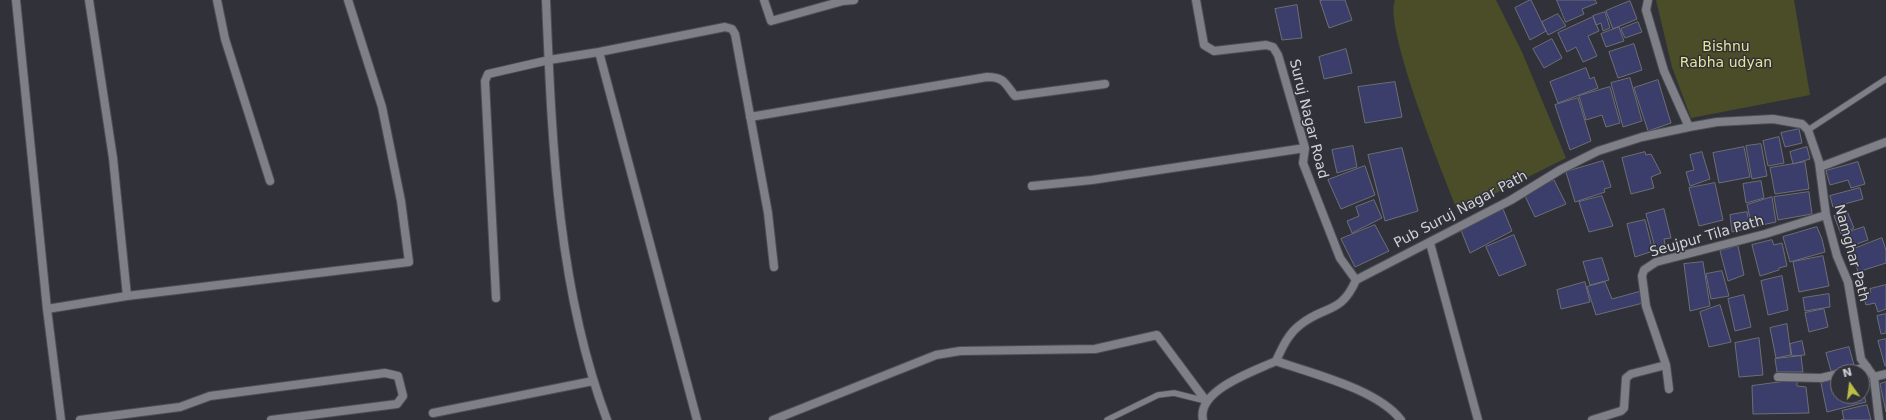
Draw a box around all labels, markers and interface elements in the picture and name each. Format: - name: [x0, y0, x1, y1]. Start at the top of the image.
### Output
- park label: Bishnu Rabha udyan: [1680, 39, 1772, 72]
- street label: Suruj Nagar Road: [1285, 57, 1331, 181]
- street label: Pub Suruj Nagar Path: [1391, 168, 1531, 252]
- street label: Namghar Path: [1830, 203, 1872, 303]
- street label: Seujpur Tila Path: [1648, 213, 1766, 261]
- north arrow: [1830, 364, 1870, 404]
- text: N: [1841, 365, 1853, 380]

